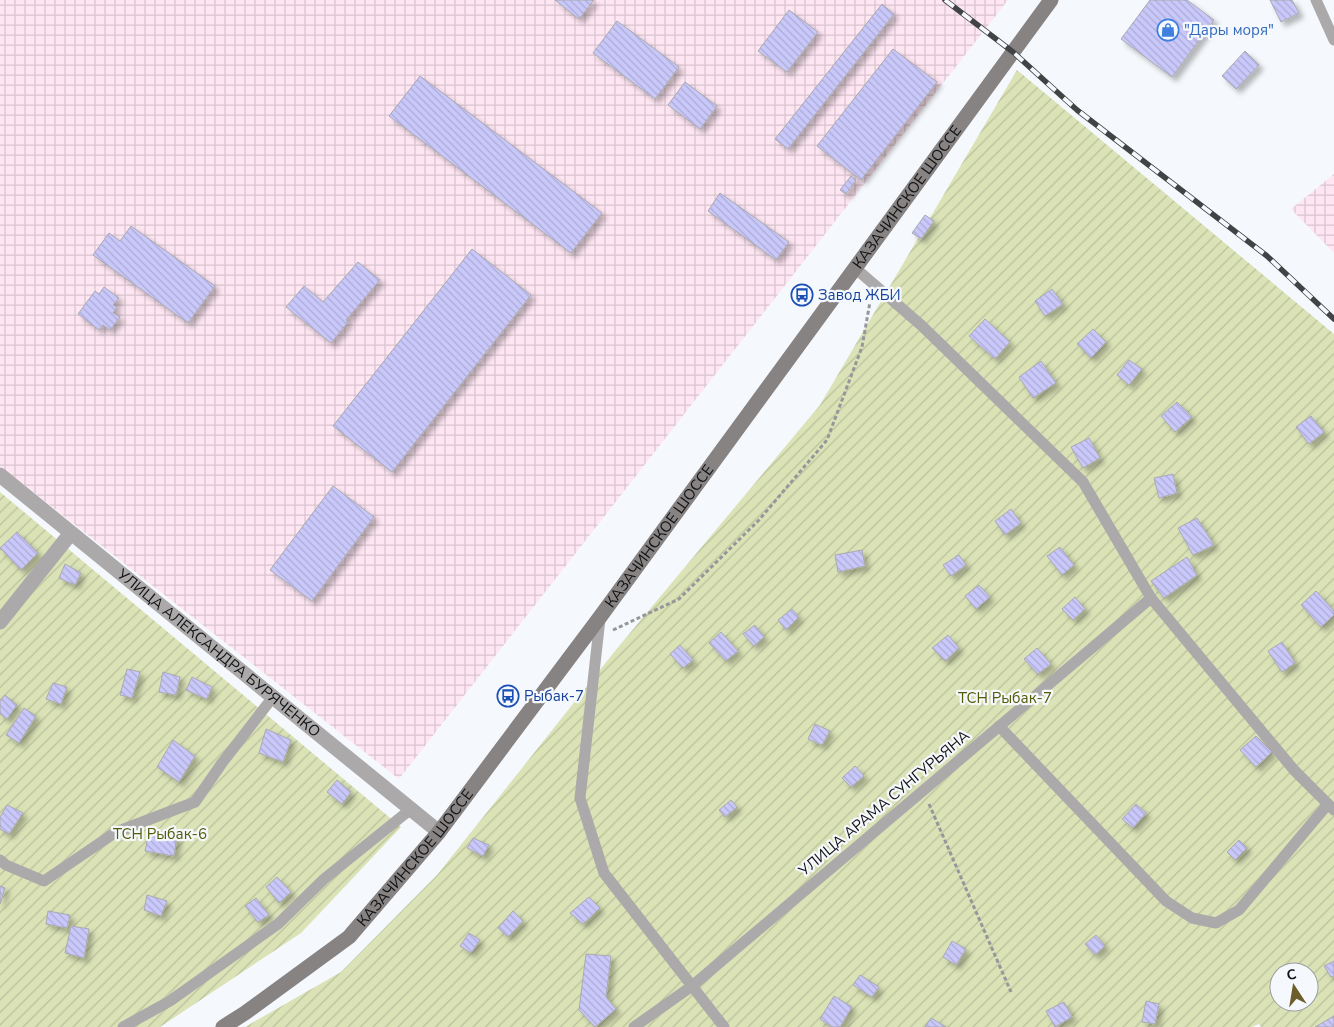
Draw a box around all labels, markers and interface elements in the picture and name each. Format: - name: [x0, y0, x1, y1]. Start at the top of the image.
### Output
- shop icon: "Дары моря": [1156, 18, 1180, 42]
- place label: "Дары моря": [1184, 20, 1274, 40]
- street label: КАЗАЧИНСКОЕ ШОССЕ: [848, 121, 966, 273]
- bus stop icon: Завод ЖБИ: [790, 283, 814, 307]
- place label: Завод ЖБИ: [818, 285, 901, 305]
- street label: КАЗАЧИНСКОЕ ШОССЕ: [600, 460, 718, 612]
- street label: УЛИЦА АЛЕКСАНДРА БУРЯЧЕНКО: [112, 564, 325, 742]
- bus stop icon: Рыбак-7: [496, 684, 520, 708]
- place label: Рыбак-7: [524, 686, 584, 706]
- park label: ТСН Рыбак-7: [958, 688, 1052, 708]
- street label: УЛИЦА АРАМА СУНГУРЬЯНА: [794, 726, 974, 881]
- street label: КАЗАЧИНСКОЕ ШОССЕ: [352, 785, 478, 931]
- park label: ТСН Рыбак-6: [113, 824, 207, 844]
- north arrow: [1269, 962, 1319, 1012]
- text: С: [1285, 964, 1299, 985]

